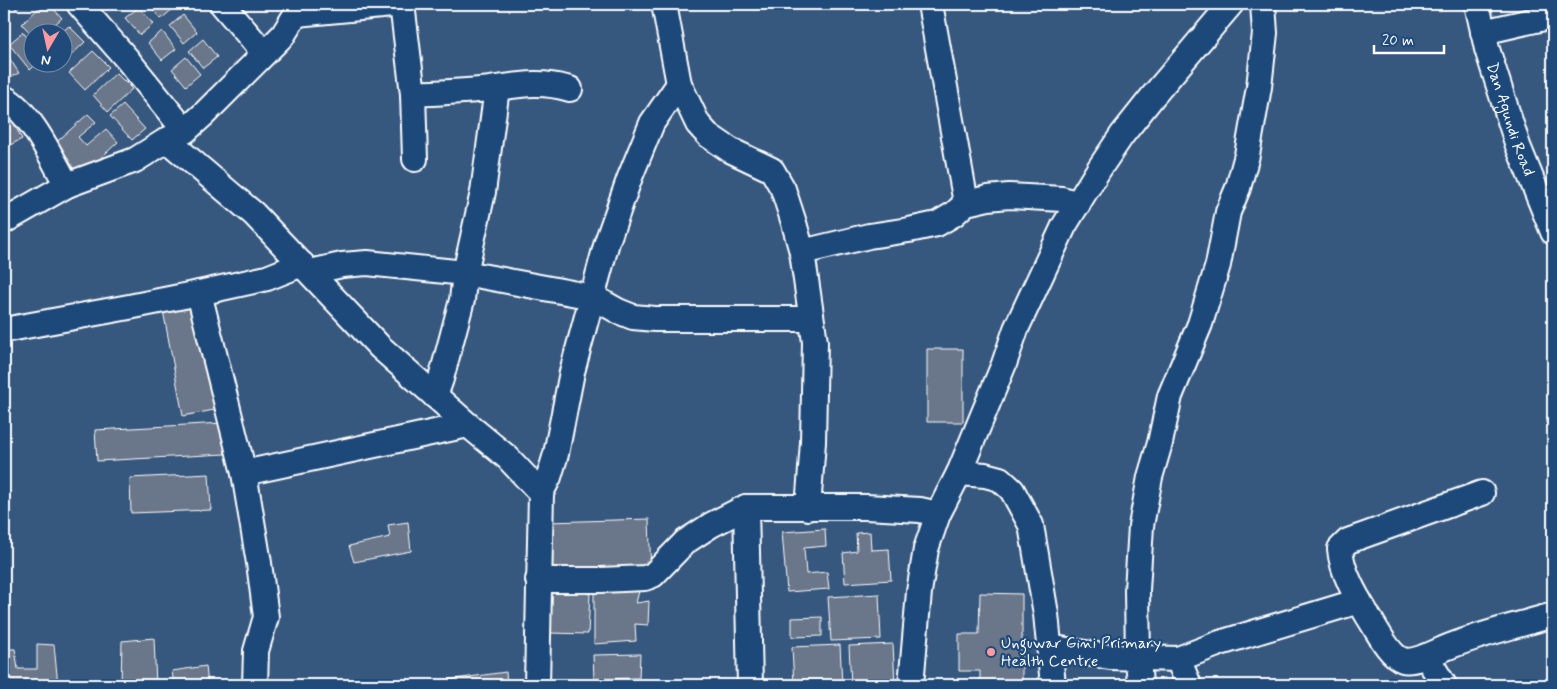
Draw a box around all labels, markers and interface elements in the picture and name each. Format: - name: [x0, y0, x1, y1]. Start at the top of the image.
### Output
- north arrow: [22, 22, 72, 72]
- scale bar: [1374, 22, 1444, 54]
- text: 20 m: [1382, 31, 1414, 51]
- text: N: [40, 50, 52, 69]
- street label: Dan Agundi Road: [1481, 60, 1540, 179]
- place label: Unguwar Gini Primary Health Centre: [1001, 633, 1161, 672]
- marker: Unguwar Gini Primary Health Centre: [985, 646, 997, 658]

